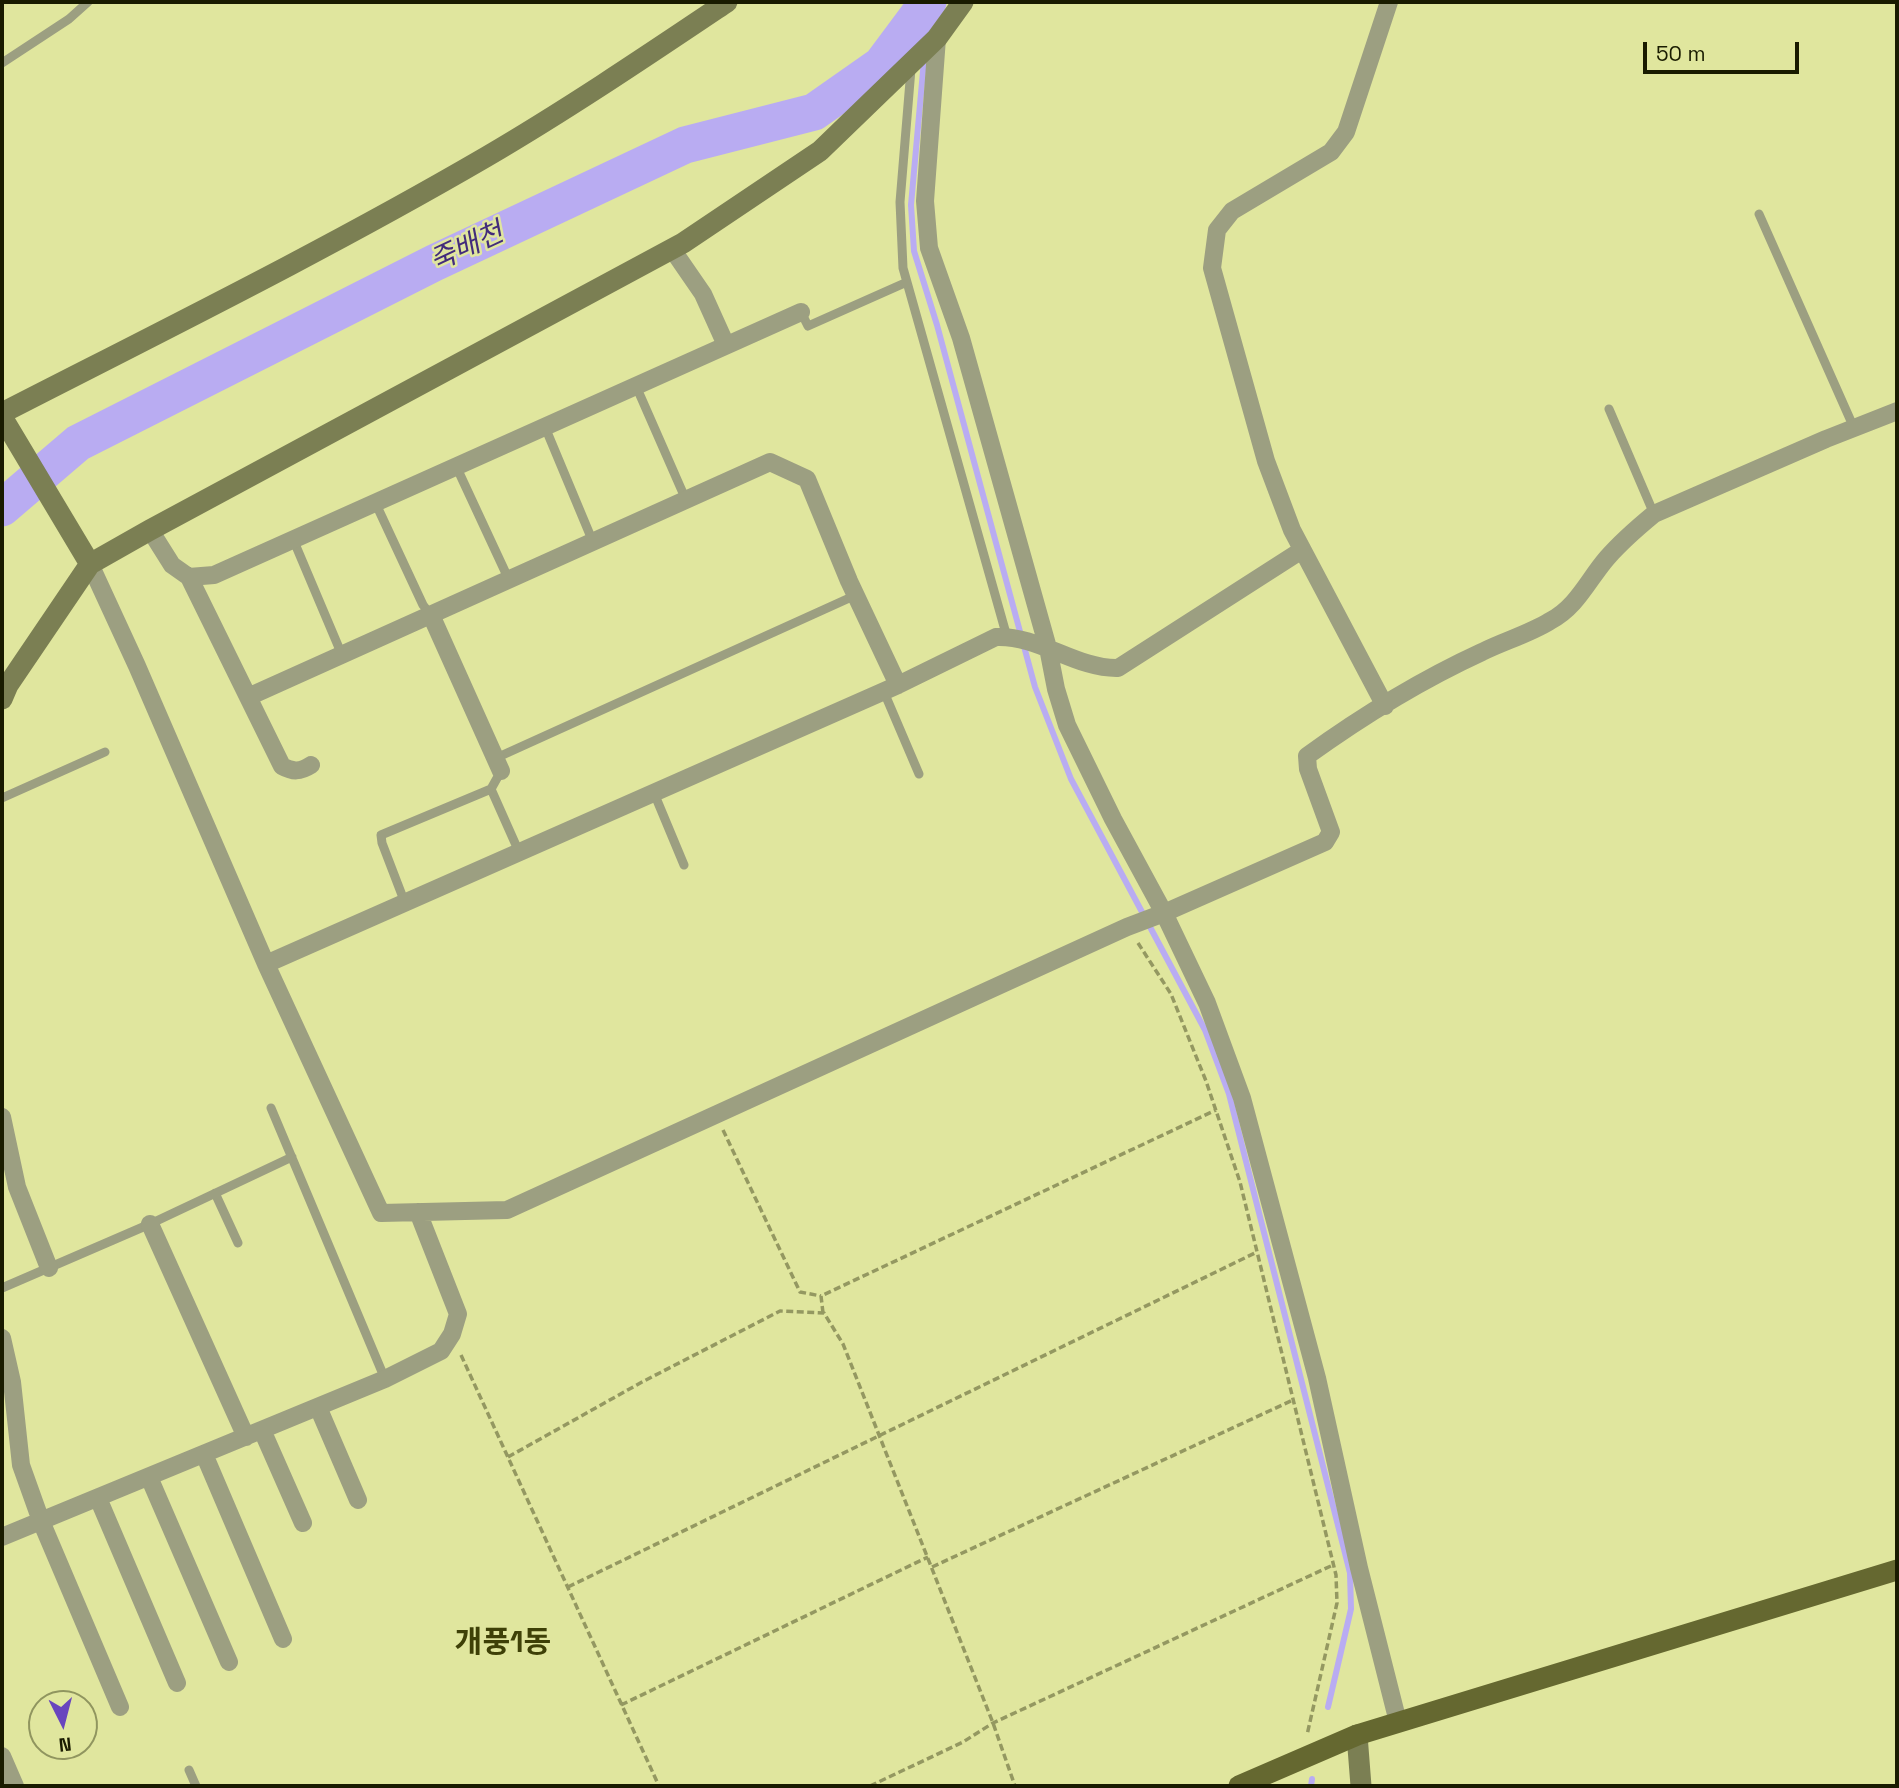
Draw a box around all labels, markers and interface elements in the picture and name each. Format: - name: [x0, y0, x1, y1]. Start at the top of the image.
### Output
- scale bar: [1647, 28, 1803, 72]
- text: 50 m: [1656, 40, 1706, 67]
- water label: 죽배천: [425, 216, 509, 280]
- district label: 개풍1동: [455, 1626, 551, 1662]
- north arrow: [28, 1690, 98, 1760]
- text: N: [57, 1731, 73, 1757]

